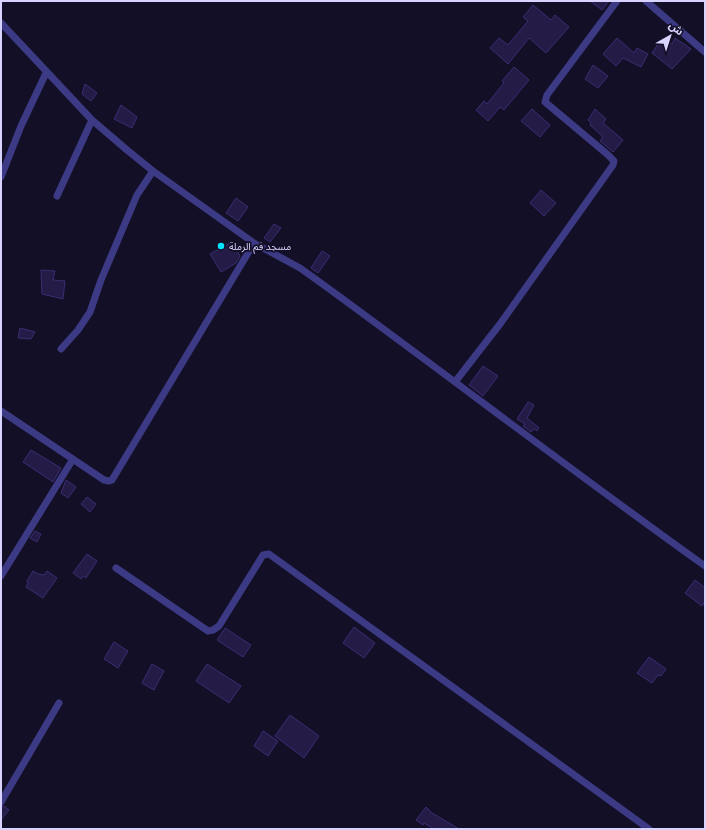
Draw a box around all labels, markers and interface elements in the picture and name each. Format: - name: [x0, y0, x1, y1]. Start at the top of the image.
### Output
- north arrow: [650, 16, 690, 56]
- text: ش: [666, 19, 686, 38]
- marker: مسجد فم الرملة: [216, 241, 226, 251]
- place label: مسجد فم الرملة: [229, 241, 291, 254]

